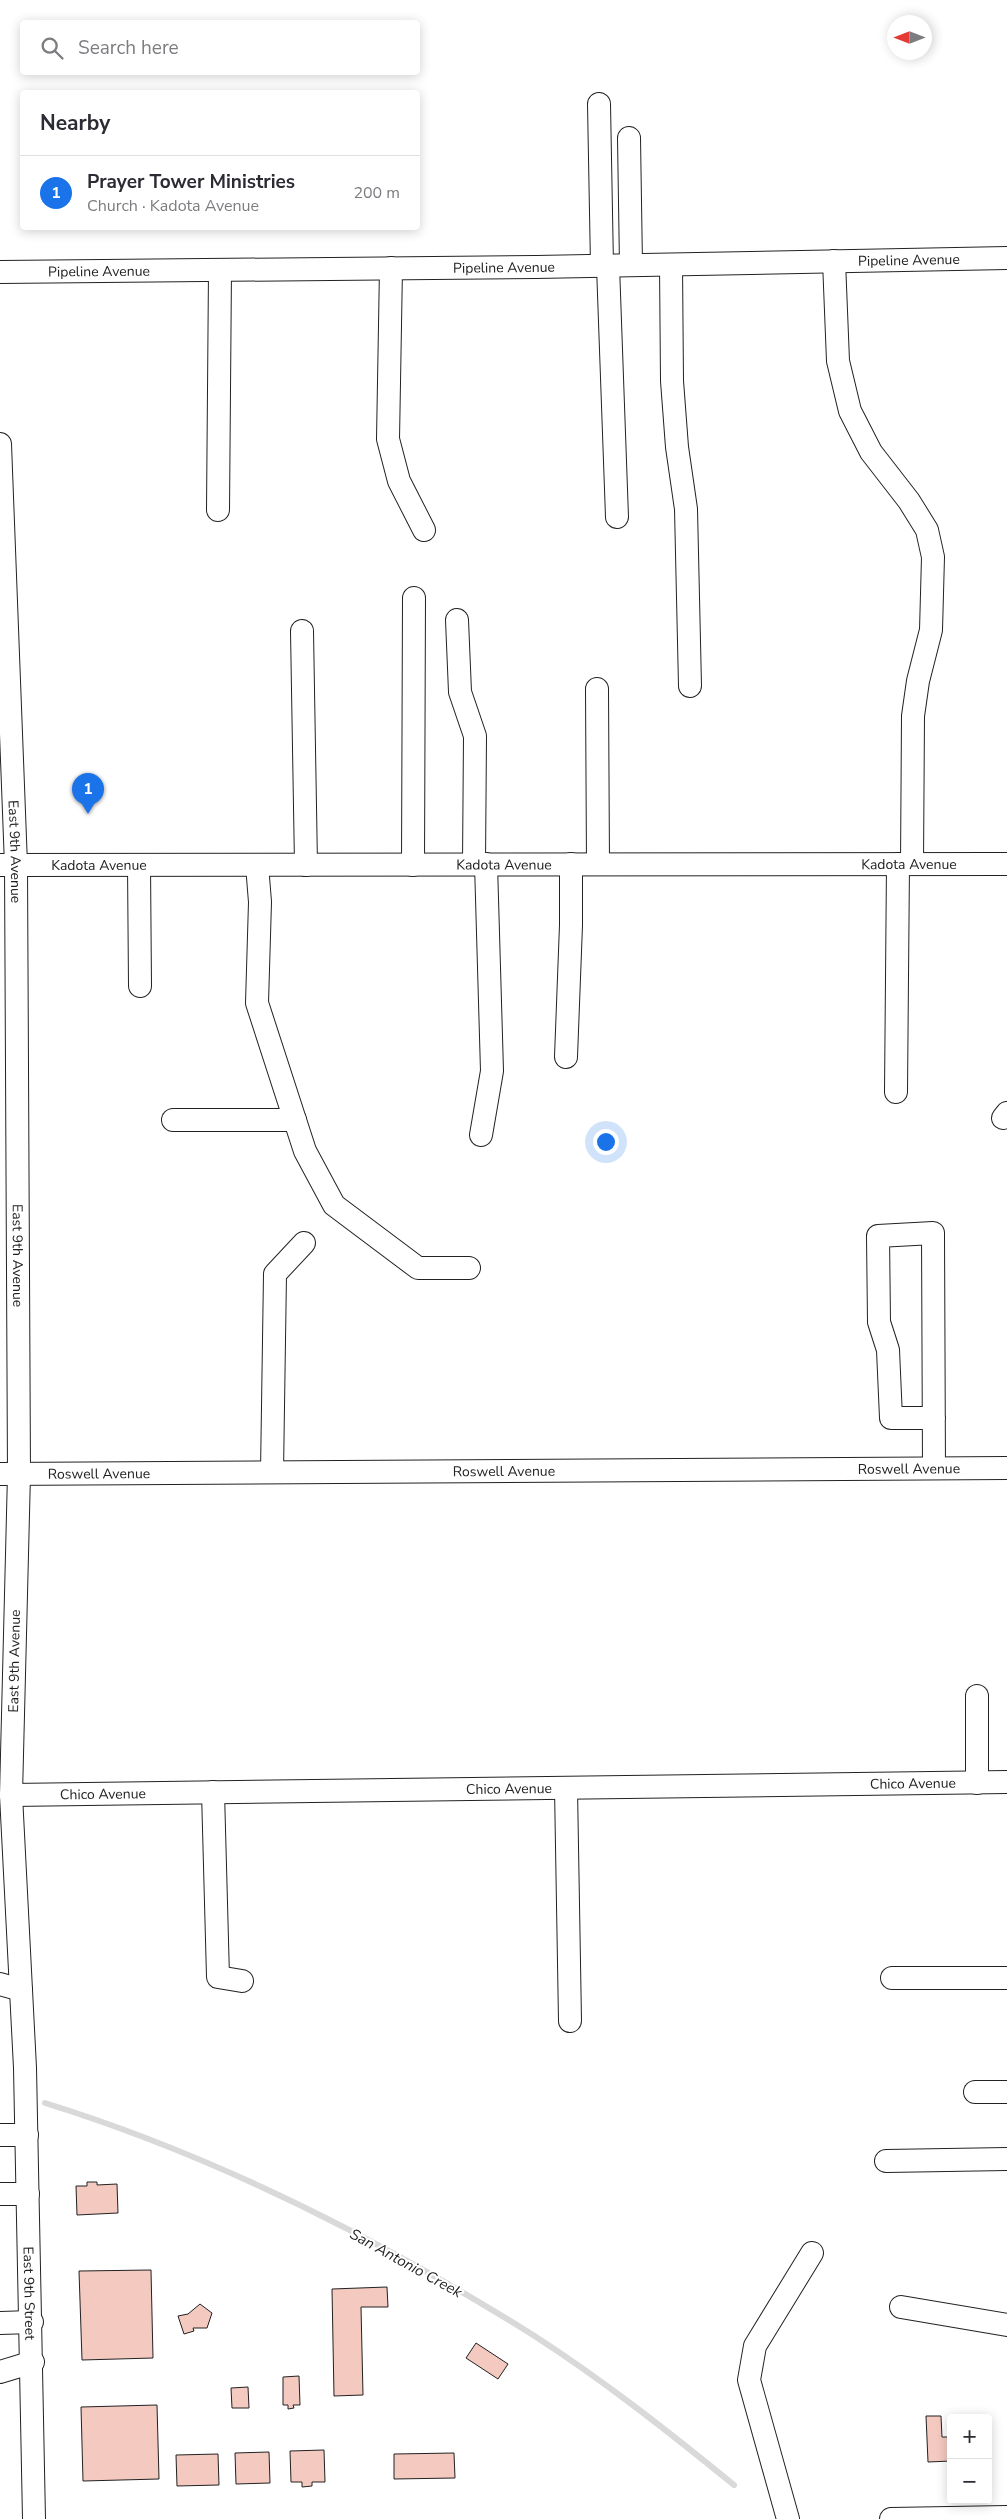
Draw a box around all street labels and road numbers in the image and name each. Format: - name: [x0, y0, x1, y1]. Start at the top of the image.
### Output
- street label: Pipeline Avenue: [858, 250, 960, 271]
- street label: Pipeline Avenue: [453, 258, 555, 278]
- street label: Pipeline Avenue: [48, 262, 150, 282]
- street label: East 9th Avenue: [4, 800, 25, 903]
- street label: Kadota Avenue: [456, 855, 552, 875]
- street label: Kadota Avenue: [861, 855, 957, 874]
- street label: Kadota Avenue: [51, 856, 147, 875]
- street label: East 9th Avenue: [8, 1204, 27, 1307]
- street label: Roswell Avenue: [858, 1459, 960, 1479]
- street label: Roswell Avenue: [453, 1462, 555, 1481]
- street label: Roswell Avenue: [48, 1464, 150, 1484]
- street label: East 9th Avenue: [4, 1609, 25, 1713]
- street label: Chico Avenue: [870, 1774, 956, 1794]
- street label: Chico Avenue: [466, 1779, 552, 1799]
- street label: Chico Avenue: [60, 1784, 146, 1804]
- street label: East 9th Street: [19, 2246, 39, 2340]

